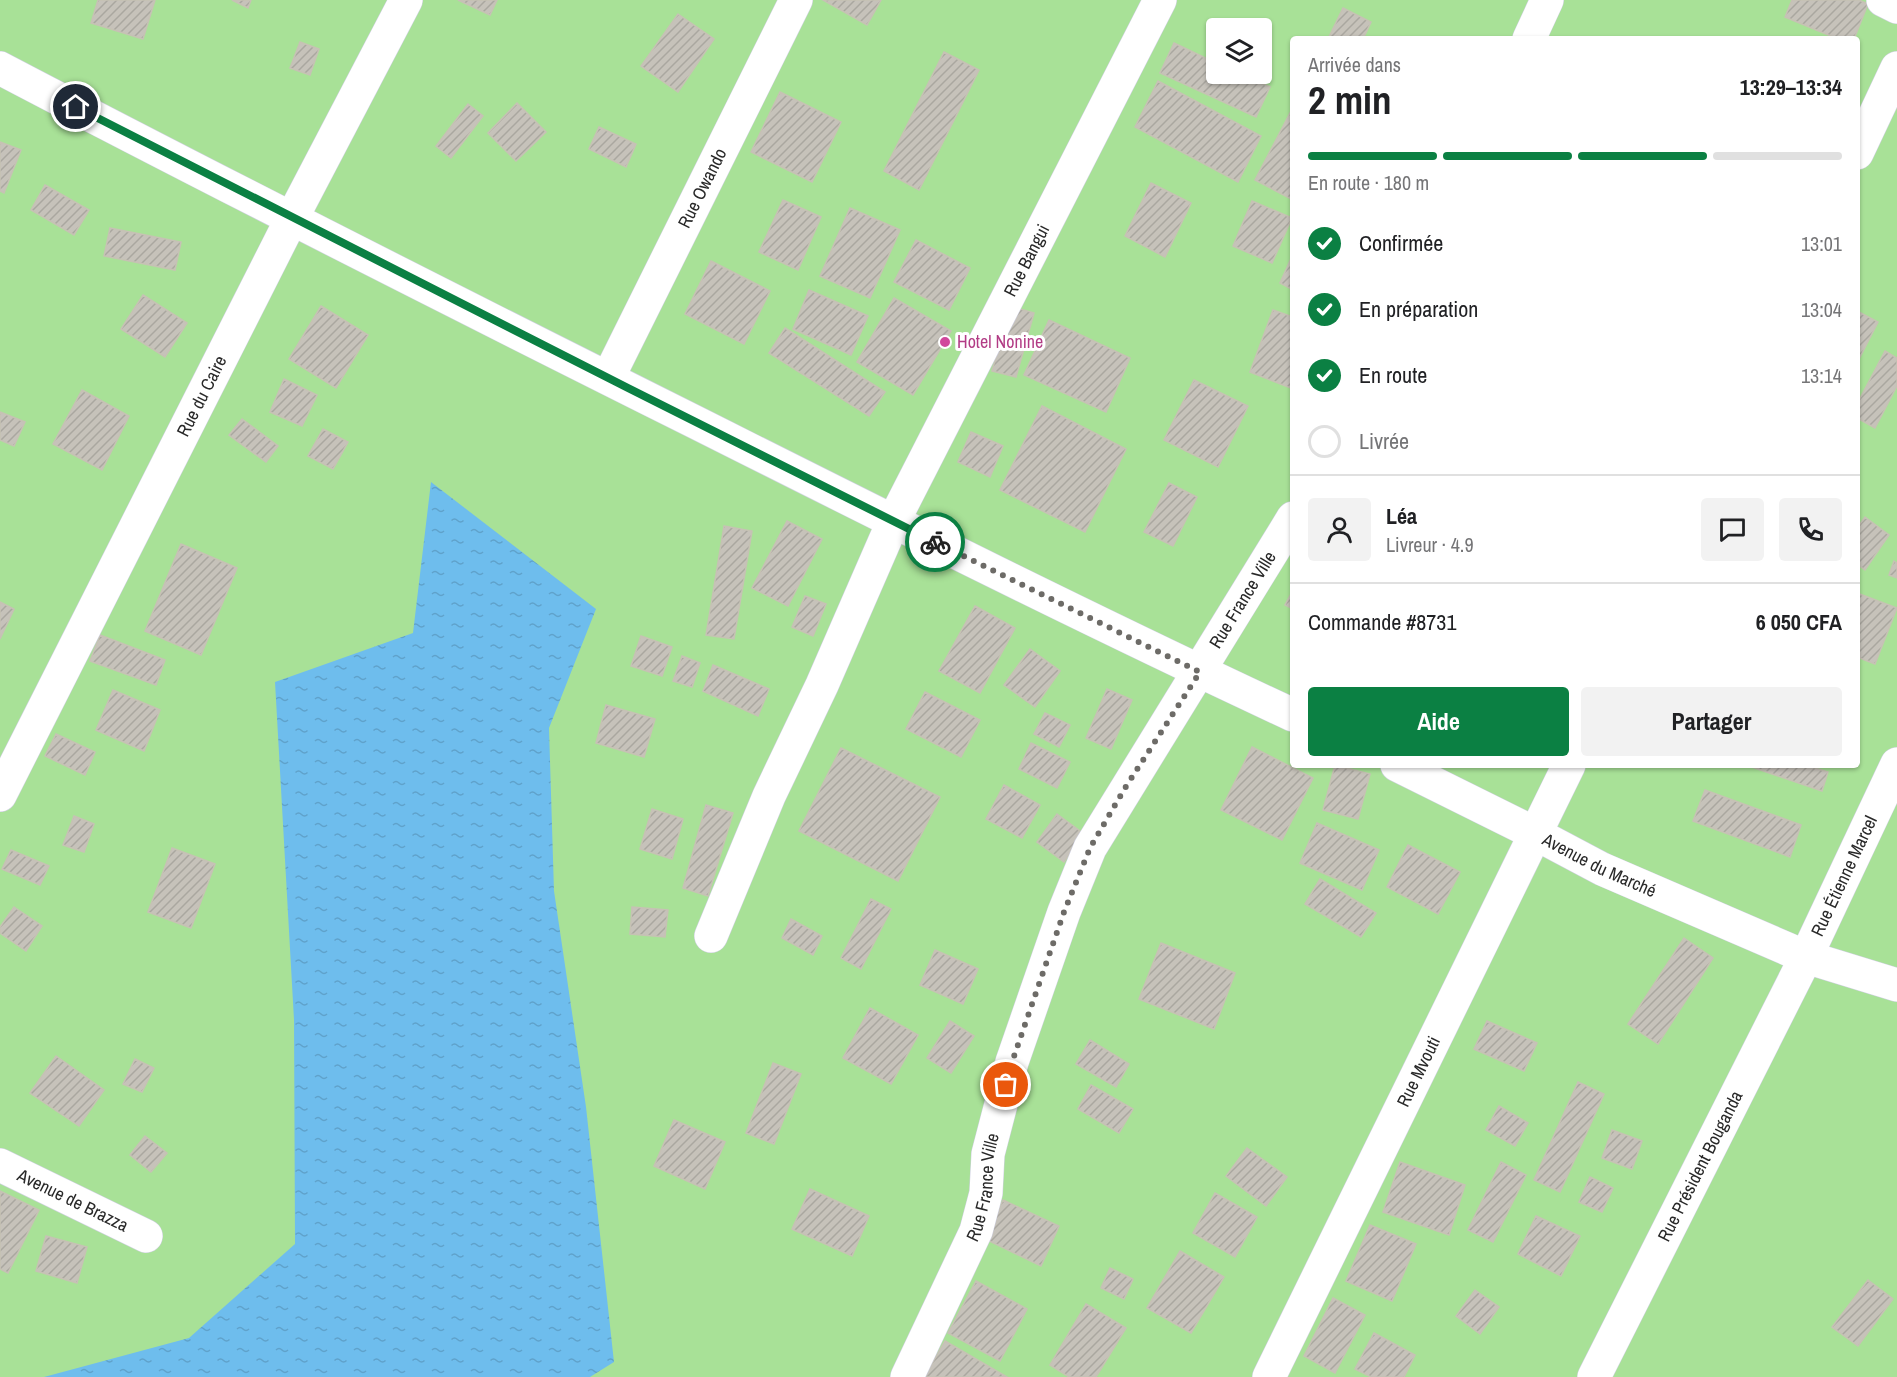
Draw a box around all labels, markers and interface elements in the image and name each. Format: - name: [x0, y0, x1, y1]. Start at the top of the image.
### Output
- map controls: [1206, 18, 1272, 84]
- button: layers: [1206, 18, 1272, 84]
- text: Arrivée dans: [1308, 51, 1401, 78]
- text: 13:29–13:34: [1740, 72, 1842, 102]
- text: 2 min: [1308, 74, 1392, 126]
- pin: [50, 81, 101, 132]
- icon: home: [59, 90, 92, 123]
- street label: Rue Owando: [672, 144, 732, 232]
- text: En route · 180 m: [1308, 169, 1429, 196]
- street label: Rue Bangui: [997, 220, 1055, 301]
- icon: check: [1308, 227, 1341, 260]
- text: Confirmée: [1359, 228, 1443, 258]
- text: 13:01: [1801, 230, 1842, 257]
- icon: check: [1308, 293, 1341, 326]
- text: En préparation: [1359, 294, 1478, 324]
- text: 13:04: [1801, 296, 1842, 323]
- place label: Hotel Nonine: [957, 329, 1043, 354]
- marker: Hotel Nonine: [938, 335, 952, 349]
- street label: Rue du Caire: [170, 351, 232, 441]
- icon: check: [1308, 359, 1341, 392]
- text: En route: [1359, 360, 1427, 390]
- text: 13:14: [1801, 362, 1842, 389]
- text: Livrée: [1359, 426, 1409, 456]
- button: person: [1308, 498, 1371, 561]
- button: chat: [1701, 498, 1764, 561]
- button: phone: [1779, 498, 1842, 561]
- text: Léa: [1386, 501, 1417, 531]
- courier: [905, 512, 965, 572]
- icon: bike: [919, 526, 952, 559]
- text: Livreur · 4.9: [1386, 531, 1474, 558]
- street label: Rue France Ville: [1203, 546, 1282, 653]
- text: Commande #8731: [1308, 607, 1456, 637]
- text: 6 050 CFA: [1756, 607, 1842, 637]
- button: Aide: [1308, 687, 1569, 756]
- button: Partager: [1581, 687, 1842, 756]
- street label: Rue Étienne Marcel: [1805, 811, 1883, 940]
- street label: Avenue du Marché: [1537, 826, 1660, 903]
- street label: Rue Mvouti: [1390, 1032, 1446, 1111]
- pin: [980, 1059, 1031, 1110]
- icon: bag: [989, 1068, 1022, 1101]
- street label: Rue Président Bouganda: [1651, 1086, 1748, 1246]
- street label: Rue France Ville: [960, 1130, 1005, 1246]
- street label: Avenue de Brazza: [12, 1162, 133, 1238]

